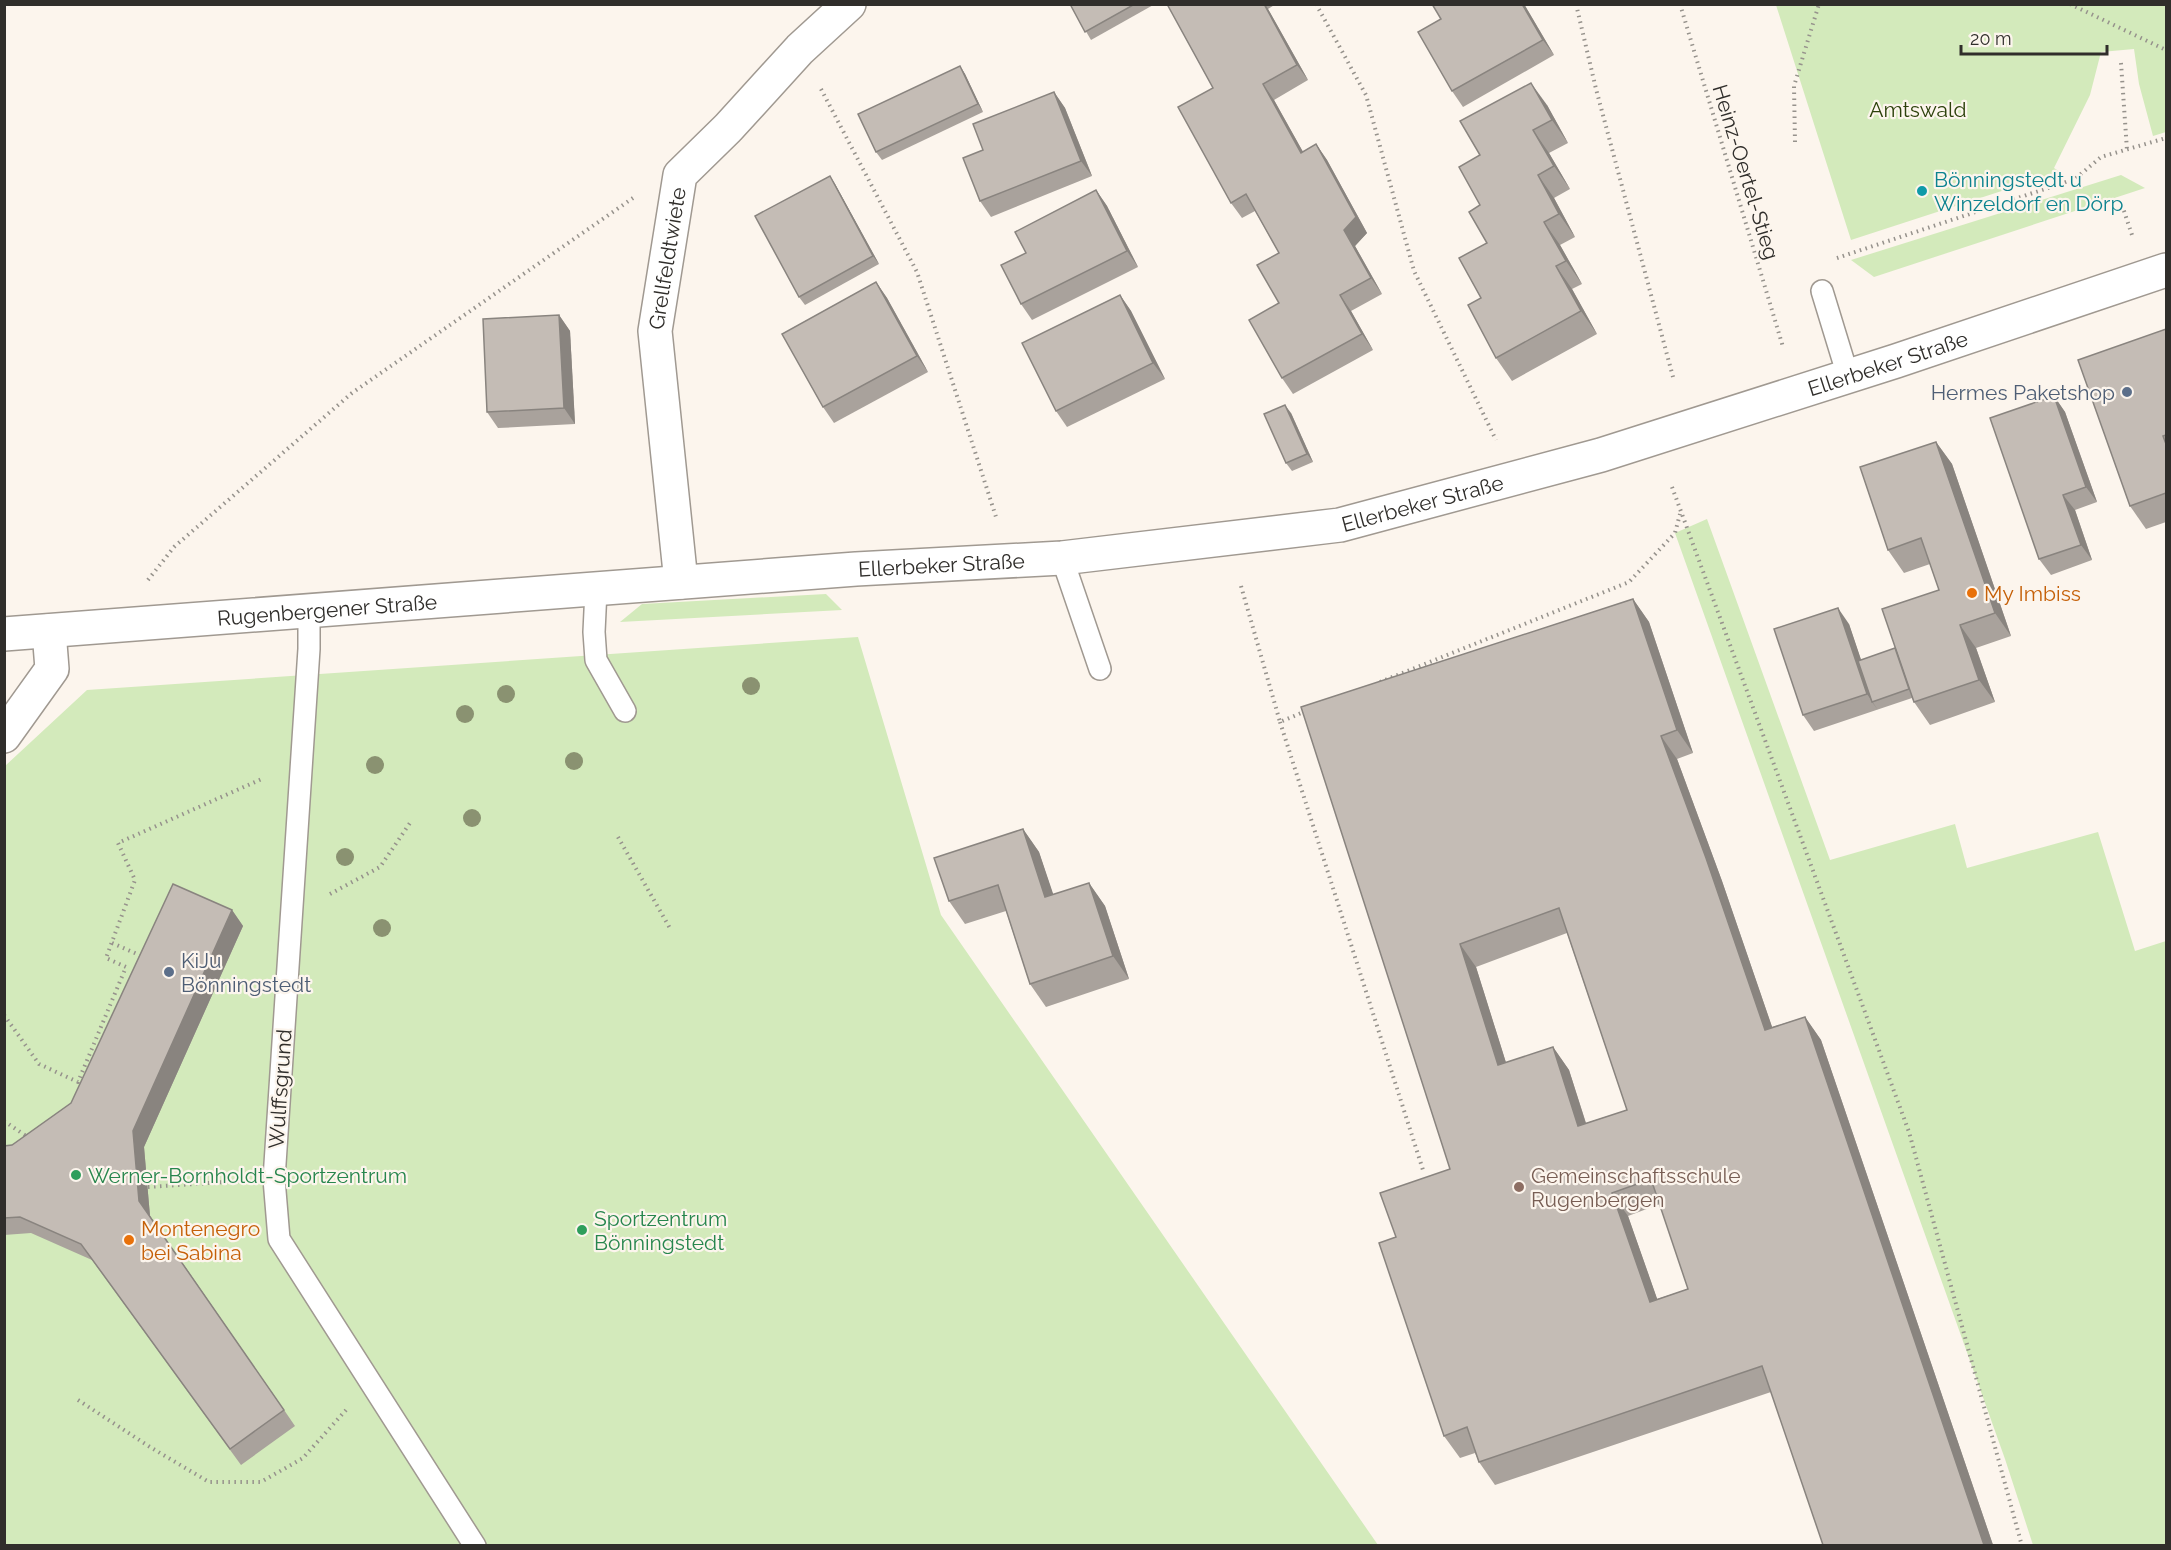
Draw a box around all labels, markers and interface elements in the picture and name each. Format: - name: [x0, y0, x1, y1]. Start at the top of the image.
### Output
- scale bar: [1961, 18, 2106, 56]
- text: 20 m: [1970, 28, 2012, 49]
- street label: Heinz-Oertel-Stieg: [1707, 82, 1785, 262]
- park label: Amtswald: [1869, 97, 1967, 122]
- place label: Bönningstedt u Winzeldorf en Dörp: [1934, 167, 2123, 216]
- marker: Bönningstedt u Winzeldorf en Dörp: [1915, 184, 1929, 198]
- street label: Grellfeldtwiete: [643, 185, 690, 331]
- street label: Ellerbeker Straße: [1805, 325, 1971, 401]
- place label: Hermes Paketshop: [1931, 380, 2115, 405]
- marker: Hermes Paketshop: [2120, 385, 2134, 399]
- street label: Ellerbeker Straße: [1339, 469, 1506, 537]
- street label: Ellerbeker Straße: [858, 548, 1025, 581]
- place label: My Imbiss: [1984, 581, 2081, 606]
- marker: My Imbiss: [1965, 586, 1979, 600]
- street label: Rugenbergener Straße: [216, 589, 438, 630]
- place label: KiJu Bönningstedt: [181, 948, 311, 997]
- marker: KiJu Bönningstedt: [162, 965, 176, 979]
- street label: Wulffsgrund: [263, 1028, 297, 1150]
- place label: Werner-Bornholdt-Sportzentrum: [88, 1163, 407, 1188]
- place label: Gemeinschaftsschule Rugenbergen: [1531, 1163, 1741, 1212]
- marker: Werner-Bornholdt-Sportzentrum: [69, 1168, 83, 1182]
- marker: Gemeinschaftsschule Rugenbergen: [1512, 1180, 1526, 1194]
- place label: Sportzentrum Bönningstedt: [594, 1206, 727, 1255]
- place label: Montenegro bei Sabina: [141, 1216, 260, 1265]
- marker: Sportzentrum Bönningstedt: [575, 1223, 589, 1237]
- marker: Montenegro bei Sabina: [122, 1233, 136, 1247]

